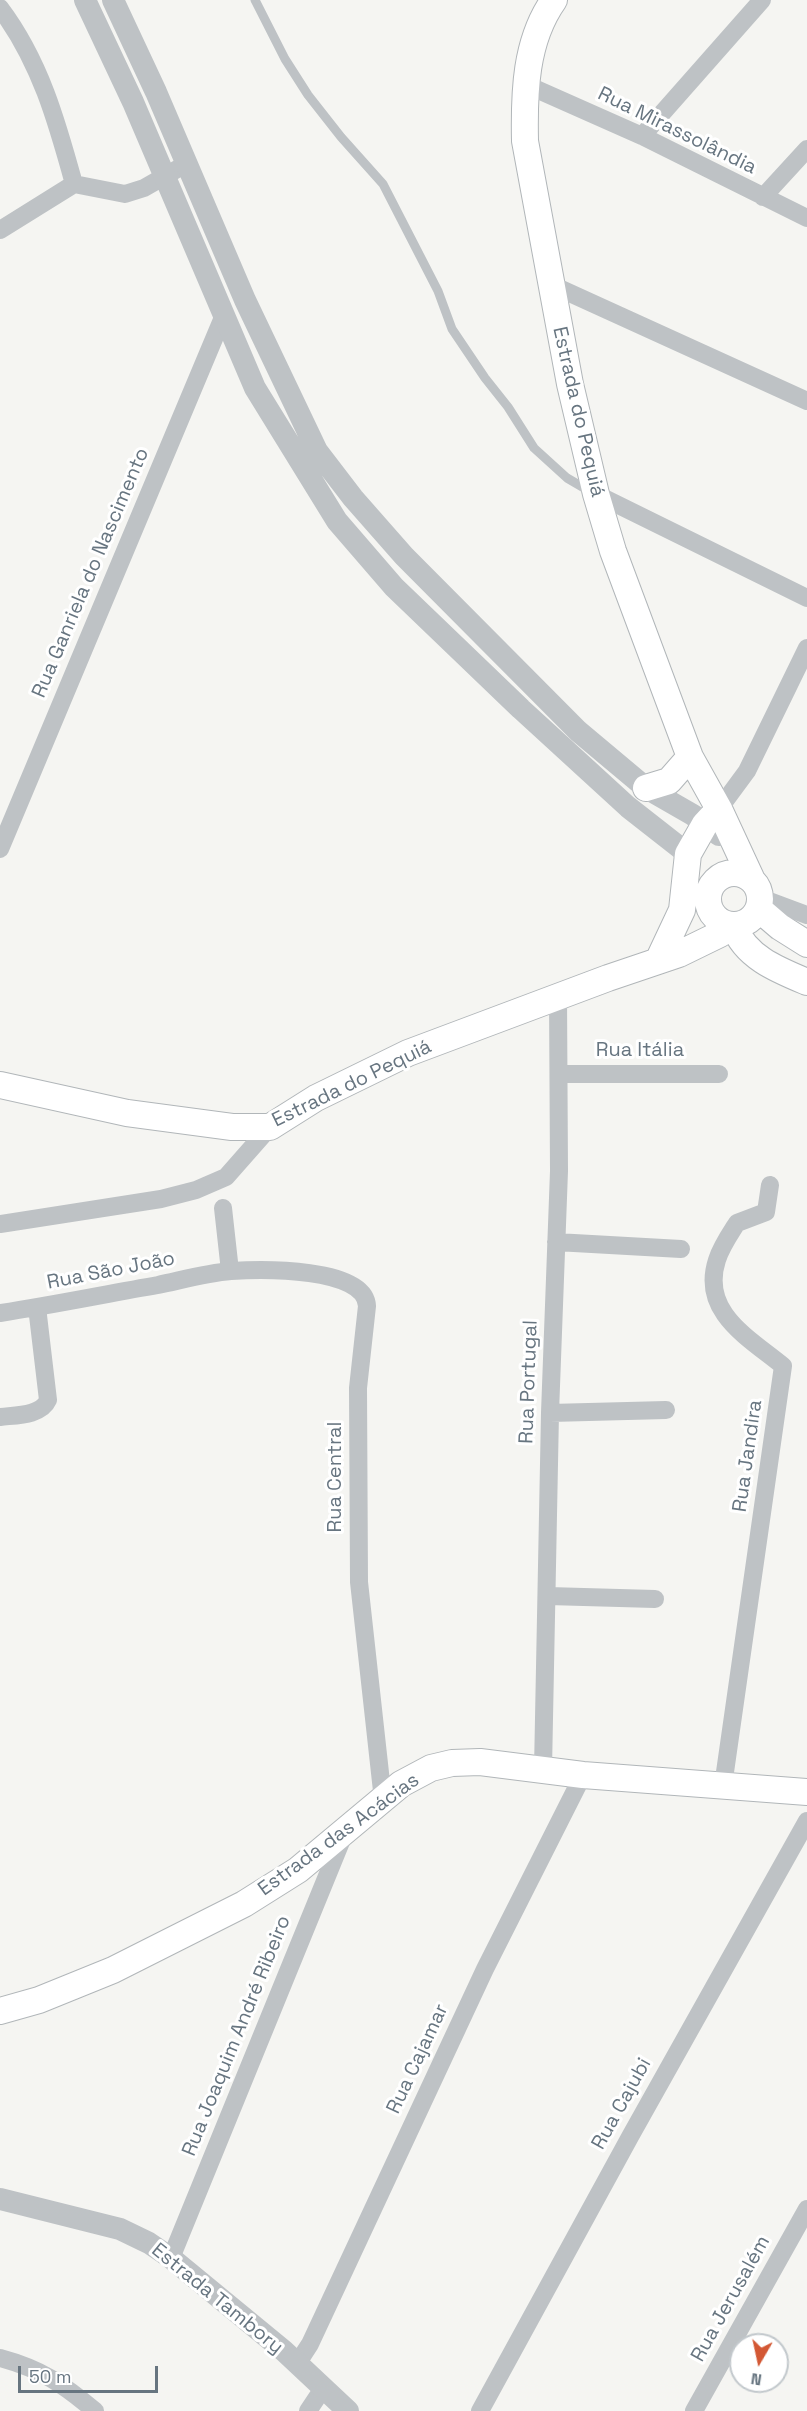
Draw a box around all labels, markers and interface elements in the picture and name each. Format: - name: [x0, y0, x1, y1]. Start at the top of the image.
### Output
- street label: Rua Mirassolândia: [594, 82, 760, 180]
- street label: Estrada do Pequiá: [547, 324, 609, 500]
- street label: Rua Ganriela do Nascimento: [27, 445, 155, 701]
- street label: Estrada do Pequiá: [268, 1035, 436, 1133]
- street label: Rua Itália: [596, 1039, 684, 1063]
- street label: Rua São João: [45, 1247, 177, 1295]
- street label: Rua Portugal: [515, 1320, 543, 1444]
- street label: Rua Jandira: [728, 1398, 768, 1514]
- street label: Rua Central: [324, 1422, 348, 1532]
- street label: Estrada das Acácias: [254, 1768, 424, 1902]
- street label: Rua Joaquim André Ribeiro: [178, 1912, 296, 2160]
- street label: Rua Cajamar: [382, 2000, 454, 2118]
- street label: Rua Cajubi: [587, 2054, 657, 2154]
- street label: Rua Jerusalém: [686, 2232, 776, 2366]
- street label: Estrada Tambory: [146, 2239, 288, 2359]
- north arrow: [729, 2333, 789, 2393]
- scale bar: [21, 2354, 160, 2392]
- text: 50 m: [29, 2365, 71, 2388]
- text: N: [749, 2368, 763, 2391]

